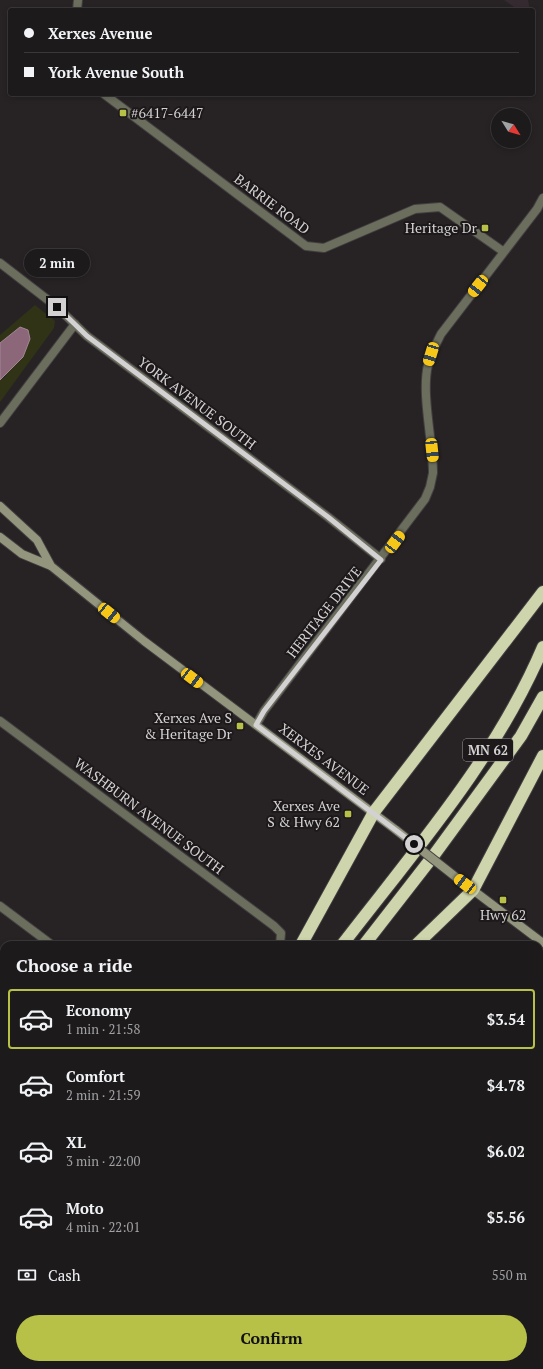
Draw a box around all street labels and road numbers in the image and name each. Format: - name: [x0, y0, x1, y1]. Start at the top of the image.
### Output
- street label: BARRIE ROAD: [231, 169, 314, 238]
- street label: YORK AVENUE SOUTH: [134, 352, 260, 453]
- street label: HERITAGE DRIVE: [282, 562, 365, 661]
- street label: XERXES AVENUE: [275, 718, 373, 799]
- road number: MN 62: [463, 739, 513, 761]
- street label: WASHBURN AVENUE SOUTH: [71, 753, 228, 878]

